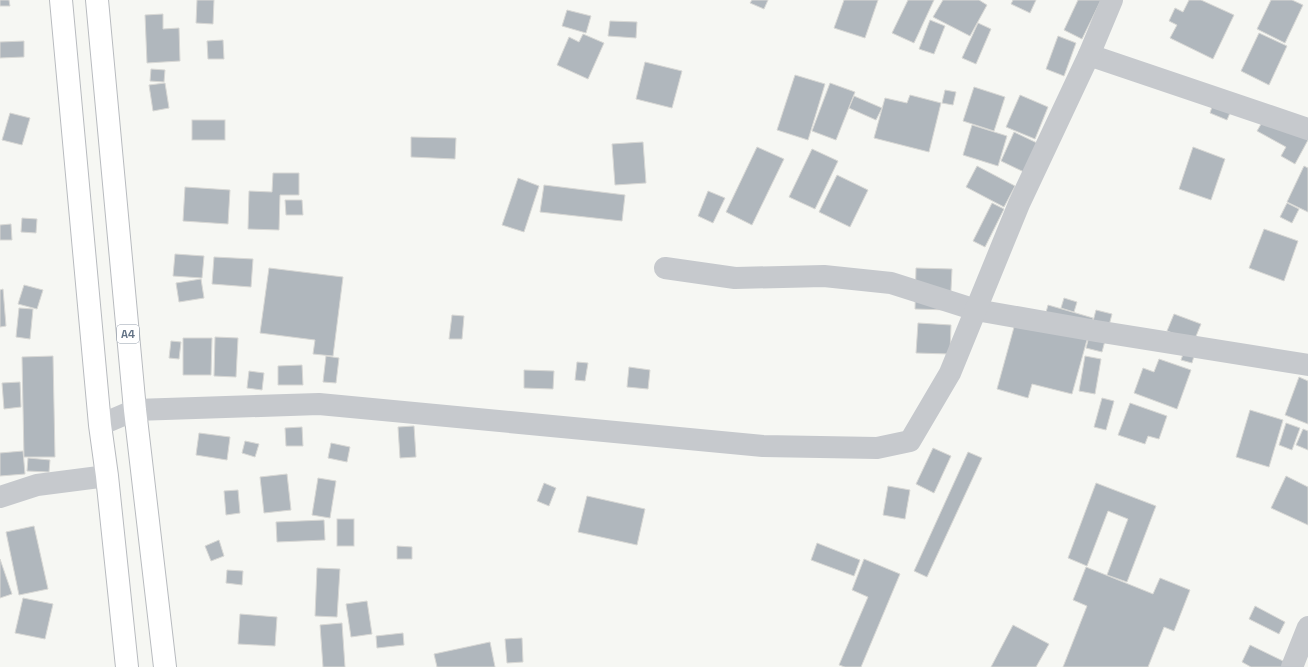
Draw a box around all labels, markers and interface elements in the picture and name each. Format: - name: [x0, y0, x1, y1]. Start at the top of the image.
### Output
- road number: A4: [117, 325, 139, 343]

